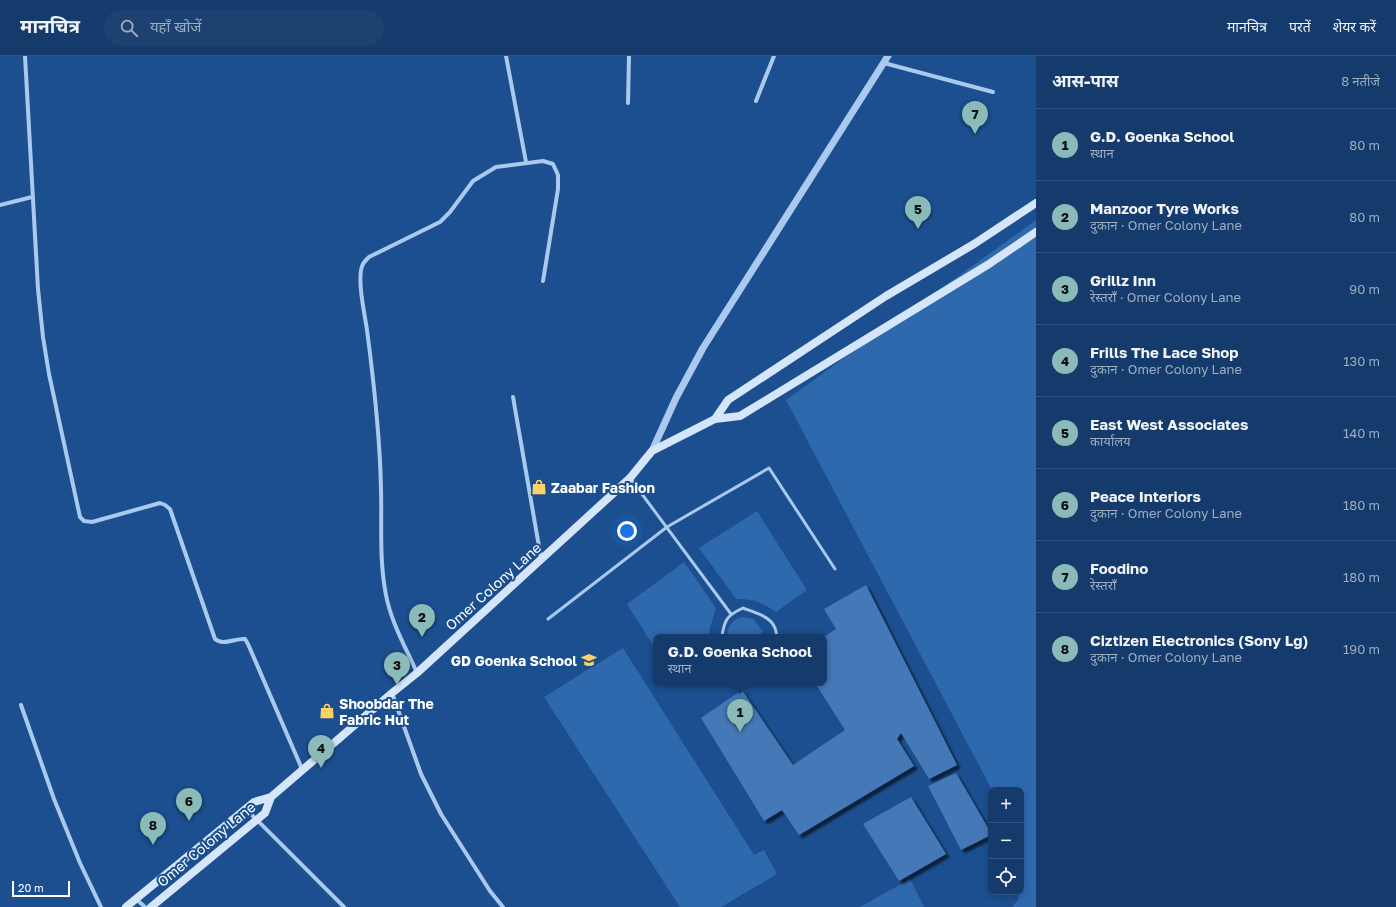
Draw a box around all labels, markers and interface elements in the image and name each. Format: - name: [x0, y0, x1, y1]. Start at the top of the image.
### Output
- search box: [104, 10, 384, 46]
- text: मानचित्र: [20, 14, 80, 37]
- icon: search: [118, 17, 140, 39]
- text: यहाँ खोजें: [150, 17, 201, 35]
- text: मानचित्र: [1227, 18, 1267, 35]
- text: परतें: [1289, 18, 1311, 35]
- text: शेयर करें: [1333, 18, 1376, 35]
- text: आस-पास: [1052, 70, 1119, 91]
- text: 8 नतीजे: [1341, 73, 1380, 89]
- pin: 7: [962, 101, 988, 134]
- text: G.D. Goenka School: [1090, 127, 1234, 145]
- text: 1: [1062, 137, 1068, 153]
- text: 80 m: [1349, 137, 1380, 153]
- text: स्थान: [1090, 145, 1114, 161]
- pin: 5: [905, 196, 931, 229]
- text: Manzoor Tyre Works: [1090, 199, 1239, 217]
- text: 2: [1061, 209, 1069, 225]
- text: 80 m: [1349, 209, 1380, 225]
- text: दुकान · Omer Colony Lane: [1090, 217, 1242, 233]
- text: Grillz Inn: [1090, 271, 1156, 289]
- text: 3: [1061, 281, 1069, 297]
- text: 90 m: [1349, 281, 1380, 297]
- text: रेस्तराँ · Omer Colony Lane: [1090, 289, 1241, 305]
- text: Frills The Lace Shop: [1090, 343, 1238, 361]
- text: 4: [1061, 353, 1069, 369]
- text: 130 m: [1343, 353, 1380, 369]
- text: दुकान · Omer Colony Lane: [1090, 361, 1242, 377]
- text: East West Associates: [1090, 415, 1248, 433]
- text: 5: [1061, 425, 1069, 441]
- text: 140 m: [1343, 425, 1380, 441]
- text: कार्यालय: [1090, 433, 1131, 449]
- shop icon: Zaabar Fashion: [530, 478, 548, 496]
- place label: Zaabar Fashion: [551, 479, 655, 496]
- text: Peace Interiors: [1090, 487, 1201, 505]
- text: 6: [1061, 497, 1069, 513]
- text: 180 m: [1343, 497, 1380, 513]
- text: दुकान · Omer Colony Lane: [1090, 505, 1242, 521]
- your location: [617, 521, 637, 541]
- street label: Omer Colony Lane: [442, 539, 544, 633]
- text: Foodino: [1090, 559, 1148, 577]
- text: 7: [1061, 569, 1069, 585]
- text: 180 m: [1343, 569, 1380, 585]
- text: रेस्तराँ: [1090, 577, 1116, 593]
- pin: 2: [409, 604, 435, 637]
- text: Ciztizen Electronics (Sony Lg): [1090, 631, 1308, 649]
- popup: [653, 634, 827, 686]
- text: 8: [1061, 641, 1069, 657]
- text: 190 m: [1343, 641, 1380, 657]
- text: G.D. Goenka School: [668, 642, 812, 660]
- text: दुकान · Omer Colony Lane: [1090, 649, 1242, 665]
- school or university icon: GD Goenka School: [580, 651, 598, 669]
- pin: 3: [384, 652, 410, 685]
- place label: GD Goenka School: [451, 652, 577, 669]
- text: स्थान: [668, 660, 692, 676]
- place label: Shoobdar The Fabric Hut: [339, 695, 434, 728]
- pin: 1: [727, 699, 753, 732]
- shop icon: Shoobdar The Fabric Hut: [318, 702, 336, 720]
- pin: 4: [308, 735, 334, 768]
- map controls: [988, 787, 1024, 895]
- button: +: [988, 787, 1024, 823]
- pin: 6: [176, 788, 202, 821]
- street label: Omer Colony Lane: [153, 798, 259, 890]
- pin: 8: [140, 812, 166, 845]
- button: −: [988, 823, 1024, 859]
- button: locate: [988, 859, 1024, 895]
- scale bar: [12, 879, 70, 898]
- text: 20 m: [18, 881, 44, 894]

